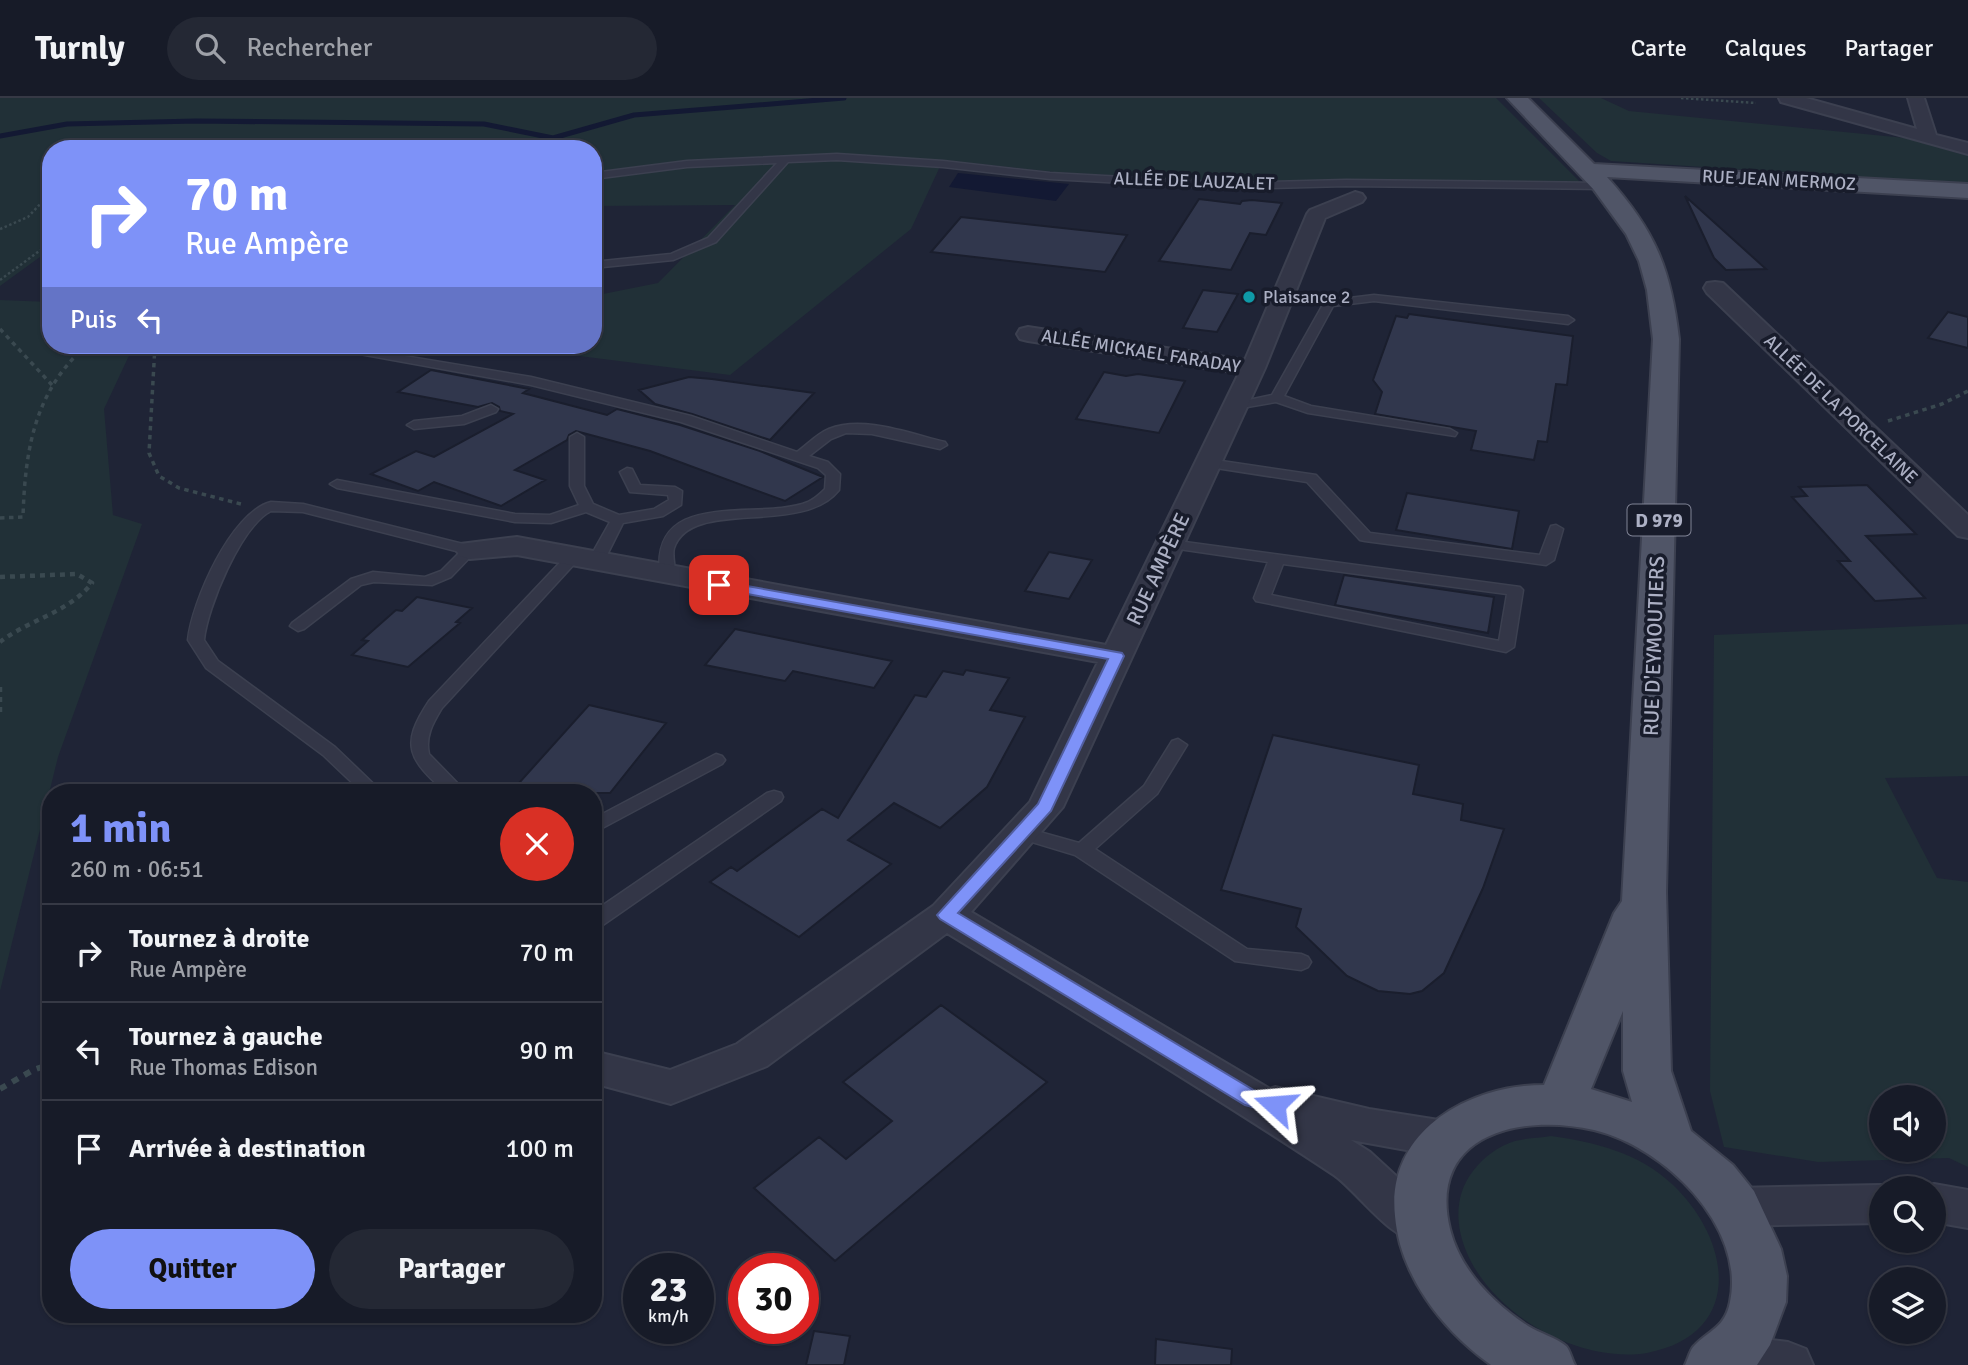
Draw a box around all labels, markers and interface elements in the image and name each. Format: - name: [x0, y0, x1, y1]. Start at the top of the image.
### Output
- search box: [167, 17, 657, 80]
- text: Turnly: [35, 28, 125, 69]
- icon: search: [191, 29, 229, 67]
- text: Rechercher: [247, 32, 372, 64]
- text: Carte: [1631, 33, 1687, 63]
- text: Calques: [1725, 33, 1806, 63]
- text: Partager: [1844, 33, 1933, 63]
- text: 70 m: [185, 164, 288, 224]
- street label: RUE JEAN MERMOZ: [1702, 165, 1856, 195]
- street label: ALLÉE DE LAUZALET: [1113, 167, 1275, 195]
- icon: right: [70, 168, 161, 259]
- text: Rue Ampère: [185, 224, 349, 263]
- place label: Plaisance 2: [1263, 286, 1350, 308]
- marker: Plaisance 2: [1241, 289, 1257, 305]
- icon: left: [131, 301, 169, 339]
- text: Puis: [70, 304, 117, 336]
- street label: ALLÉE MICKAEL FARADAY: [1040, 324, 1242, 378]
- street label: ALLÉE DE LA PORCELAINE: [1760, 330, 1922, 488]
- road number: D 979: [1628, 504, 1690, 536]
- street label: RUE AMPÈRE: [1121, 509, 1195, 629]
- pin: [689, 555, 749, 615]
- street label: RUE D'EYMOUTIERS: [1638, 556, 1670, 736]
- icon: arrive: [700, 566, 738, 604]
- text: 1 min: [70, 803, 171, 854]
- button: close: [500, 807, 574, 881]
- text: 260 m · 06:51: [70, 855, 204, 884]
- text: Tournez à droite: [129, 923, 309, 955]
- icon: right: [70, 934, 108, 972]
- text: 70 m: [519, 937, 574, 969]
- text: Rue Ampère: [129, 955, 247, 984]
- text: Tournez à gauche: [129, 1021, 323, 1053]
- icon: left: [70, 1032, 108, 1070]
- text: 90 m: [519, 1035, 574, 1067]
- text: Rue Thomas Edison: [129, 1053, 318, 1082]
- position arrow: [1238, 1068, 1312, 1142]
- map controls: [1869, 1085, 1946, 1344]
- button: sound: [1869, 1085, 1946, 1162]
- icon: arrive: [70, 1130, 108, 1168]
- text: Arrivée à destination: [129, 1133, 366, 1165]
- text: 100 m: [505, 1133, 574, 1165]
- button: search: [1869, 1176, 1946, 1253]
- button: Quitter: [70, 1229, 315, 1309]
- button: Partager: [329, 1229, 574, 1309]
- speed limit sign: 30: [728, 1253, 819, 1344]
- button: layers: [1869, 1267, 1946, 1344]
- text: 23: [650, 1268, 687, 1311]
- text: km/h: [648, 1305, 689, 1327]

